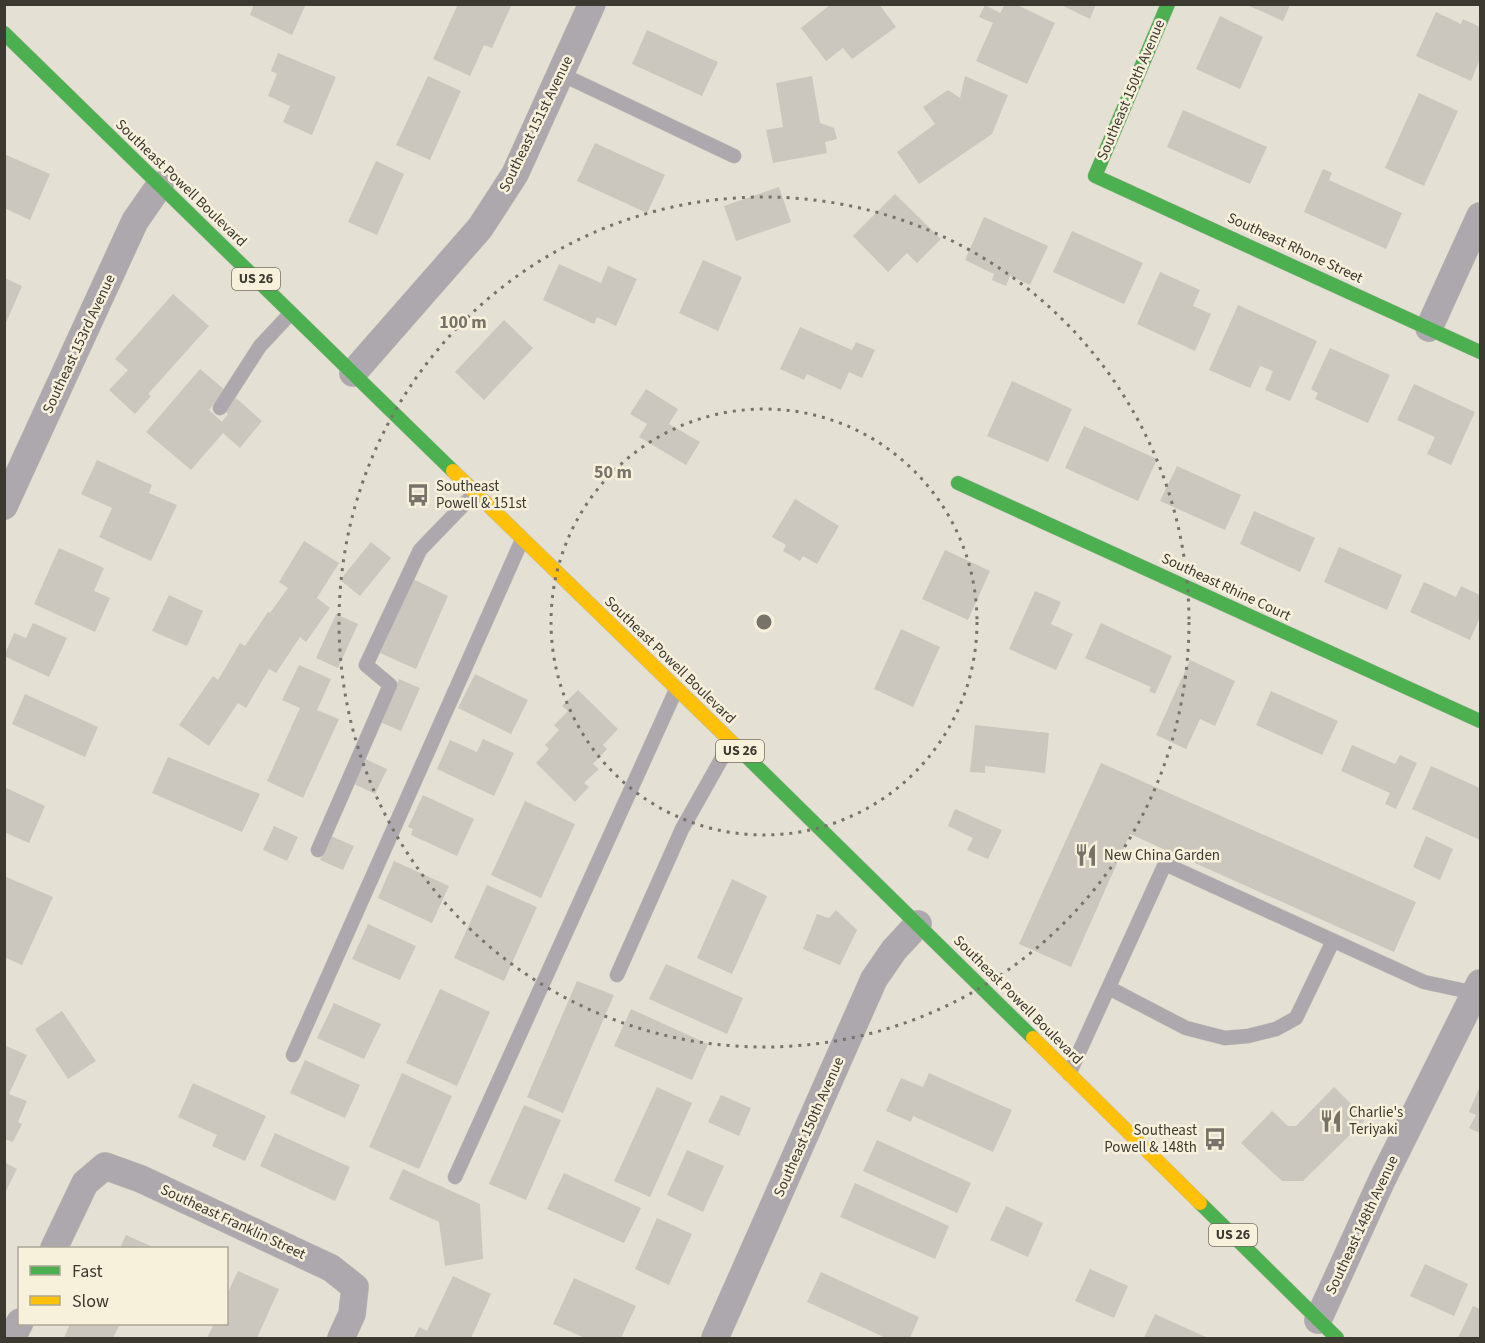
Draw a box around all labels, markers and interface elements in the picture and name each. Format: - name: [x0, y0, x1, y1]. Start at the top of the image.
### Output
- street label: Southeast 150th Avenue: [1092, 16, 1170, 164]
- street label: Southeast 151st Avenue: [494, 52, 578, 196]
- street label: Southeast Powell Boulevard: [111, 114, 251, 252]
- street label: Southeast Rhone Street: [1224, 207, 1366, 289]
- road number: US 26: [232, 268, 280, 290]
- street label: Southeast 153rd Avenue: [38, 271, 120, 417]
- text: 100 m: [439, 310, 487, 335]
- text: 50 m: [594, 460, 632, 485]
- place label: Southeast Powell & 151st: [436, 476, 527, 514]
- bus stop icon: Southeast Powell & 151st: [405, 482, 431, 508]
- street label: Southeast Rhine Court: [1158, 548, 1294, 626]
- street label: Southeast Powell Boulevard: [600, 591, 740, 729]
- centre of rings: [754, 612, 774, 632]
- road number: US 26: [716, 740, 764, 762]
- restaurant icon: New China Garden: [1073, 842, 1099, 868]
- place label: New China Garden: [1104, 845, 1220, 866]
- street label: Southeast Powell Boulevard: [949, 931, 1087, 1069]
- street label: Southeast 150th Avenue: [769, 1054, 849, 1200]
- place label: Charlie's Teriyaki: [1349, 1102, 1403, 1140]
- restaurant icon: Charlie's Teriyaki: [1318, 1108, 1344, 1134]
- place label: Southeast Powell & 148th: [1104, 1120, 1197, 1158]
- bus stop icon: Southeast Powell & 148th: [1202, 1126, 1228, 1152]
- street label: Southeast 148th Avenue: [1321, 1152, 1403, 1298]
- street label: Southeast Franklin Street: [157, 1179, 309, 1265]
- road number: US 26: [1209, 1224, 1257, 1246]
- legend: [18, 1247, 228, 1325]
- text: Fast: [72, 1259, 103, 1284]
- text: Slow: [72, 1289, 109, 1314]

